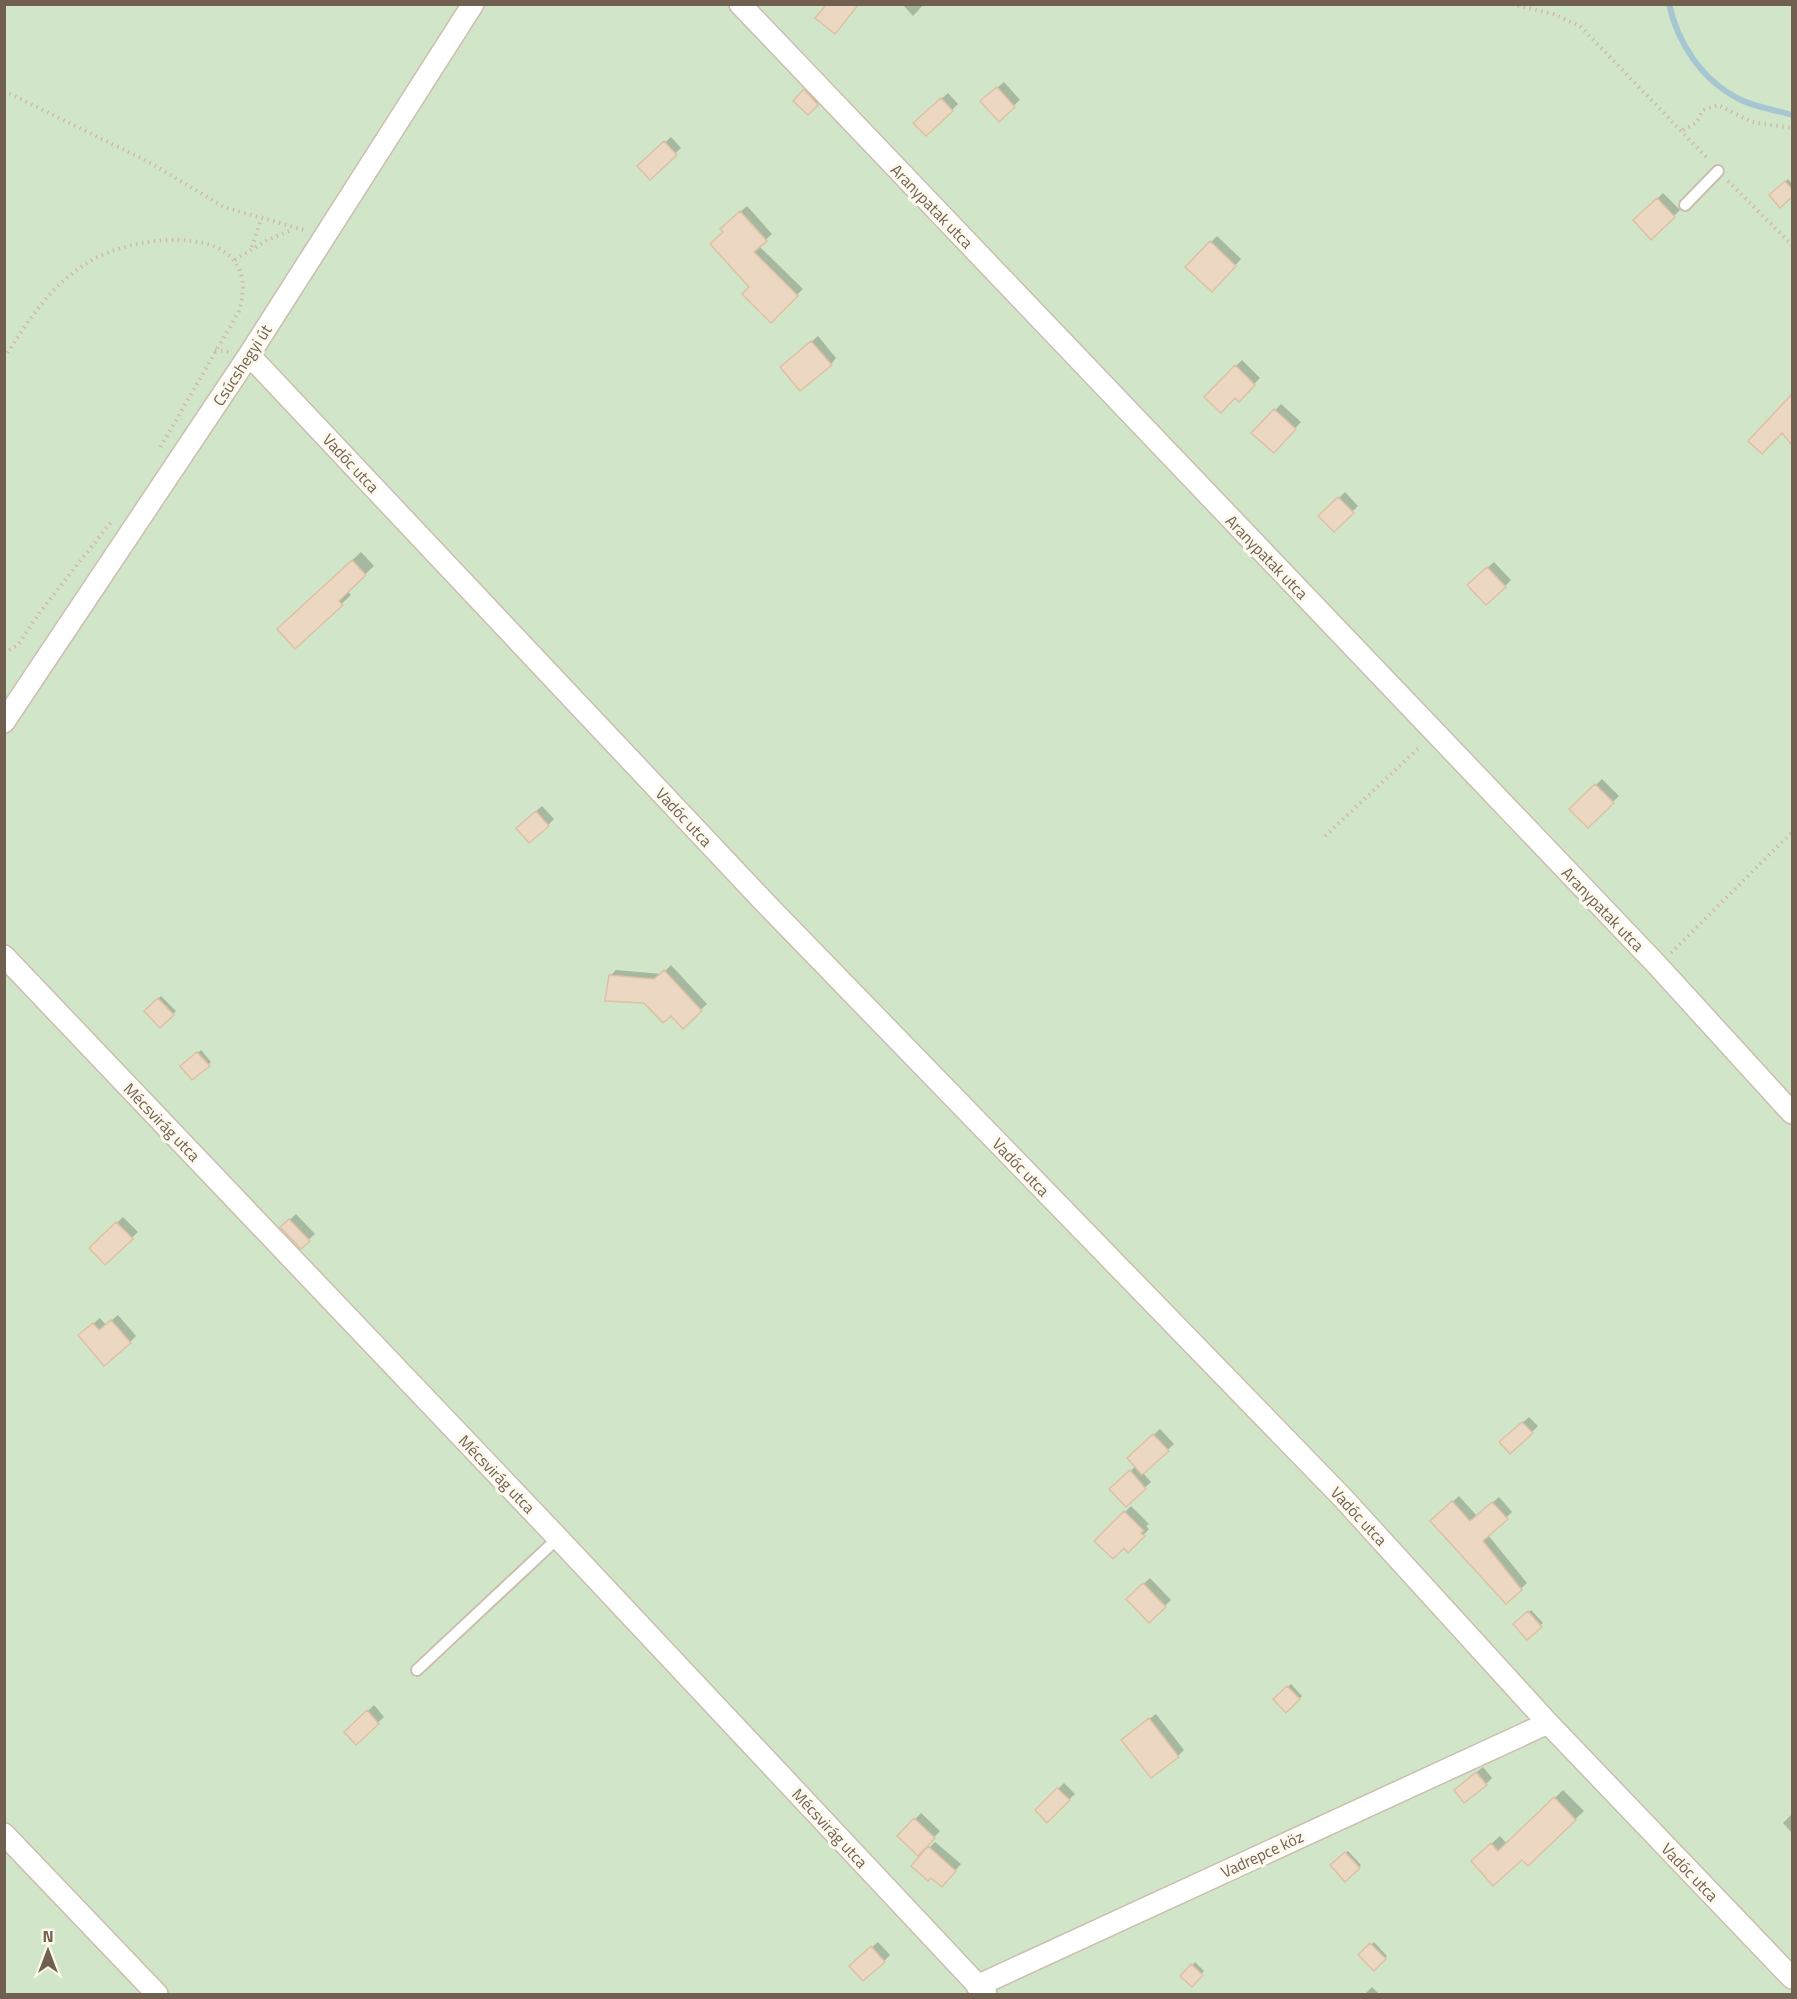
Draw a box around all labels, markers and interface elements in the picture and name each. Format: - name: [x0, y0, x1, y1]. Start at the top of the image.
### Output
- street label: Aranypatak utca: [885, 158, 979, 254]
- street label: Csúcshegyi út: [207, 319, 278, 410]
- street label: Vadóc utca: [317, 428, 385, 498]
- street label: Aranypatak utca: [1220, 509, 1314, 605]
- street label: Vadóc utca: [650, 782, 718, 852]
- street label: Aranypatak utca: [1556, 861, 1650, 957]
- street label: Mécsvirág utca: [118, 1077, 206, 1167]
- street label: Vadóc utca: [987, 1132, 1055, 1202]
- street label: Mécsvirág utca: [453, 1429, 541, 1519]
- street label: Vadóc utca: [1325, 1481, 1393, 1551]
- street label: Mécsvirág utca: [787, 1783, 873, 1873]
- street label: Vadrepce köz: [1217, 1824, 1307, 1884]
- street label: Vadóc utca: [1656, 1837, 1724, 1907]
- north arrow: [18, 1921, 78, 1981]
- text: N: [42, 1924, 54, 1948]

